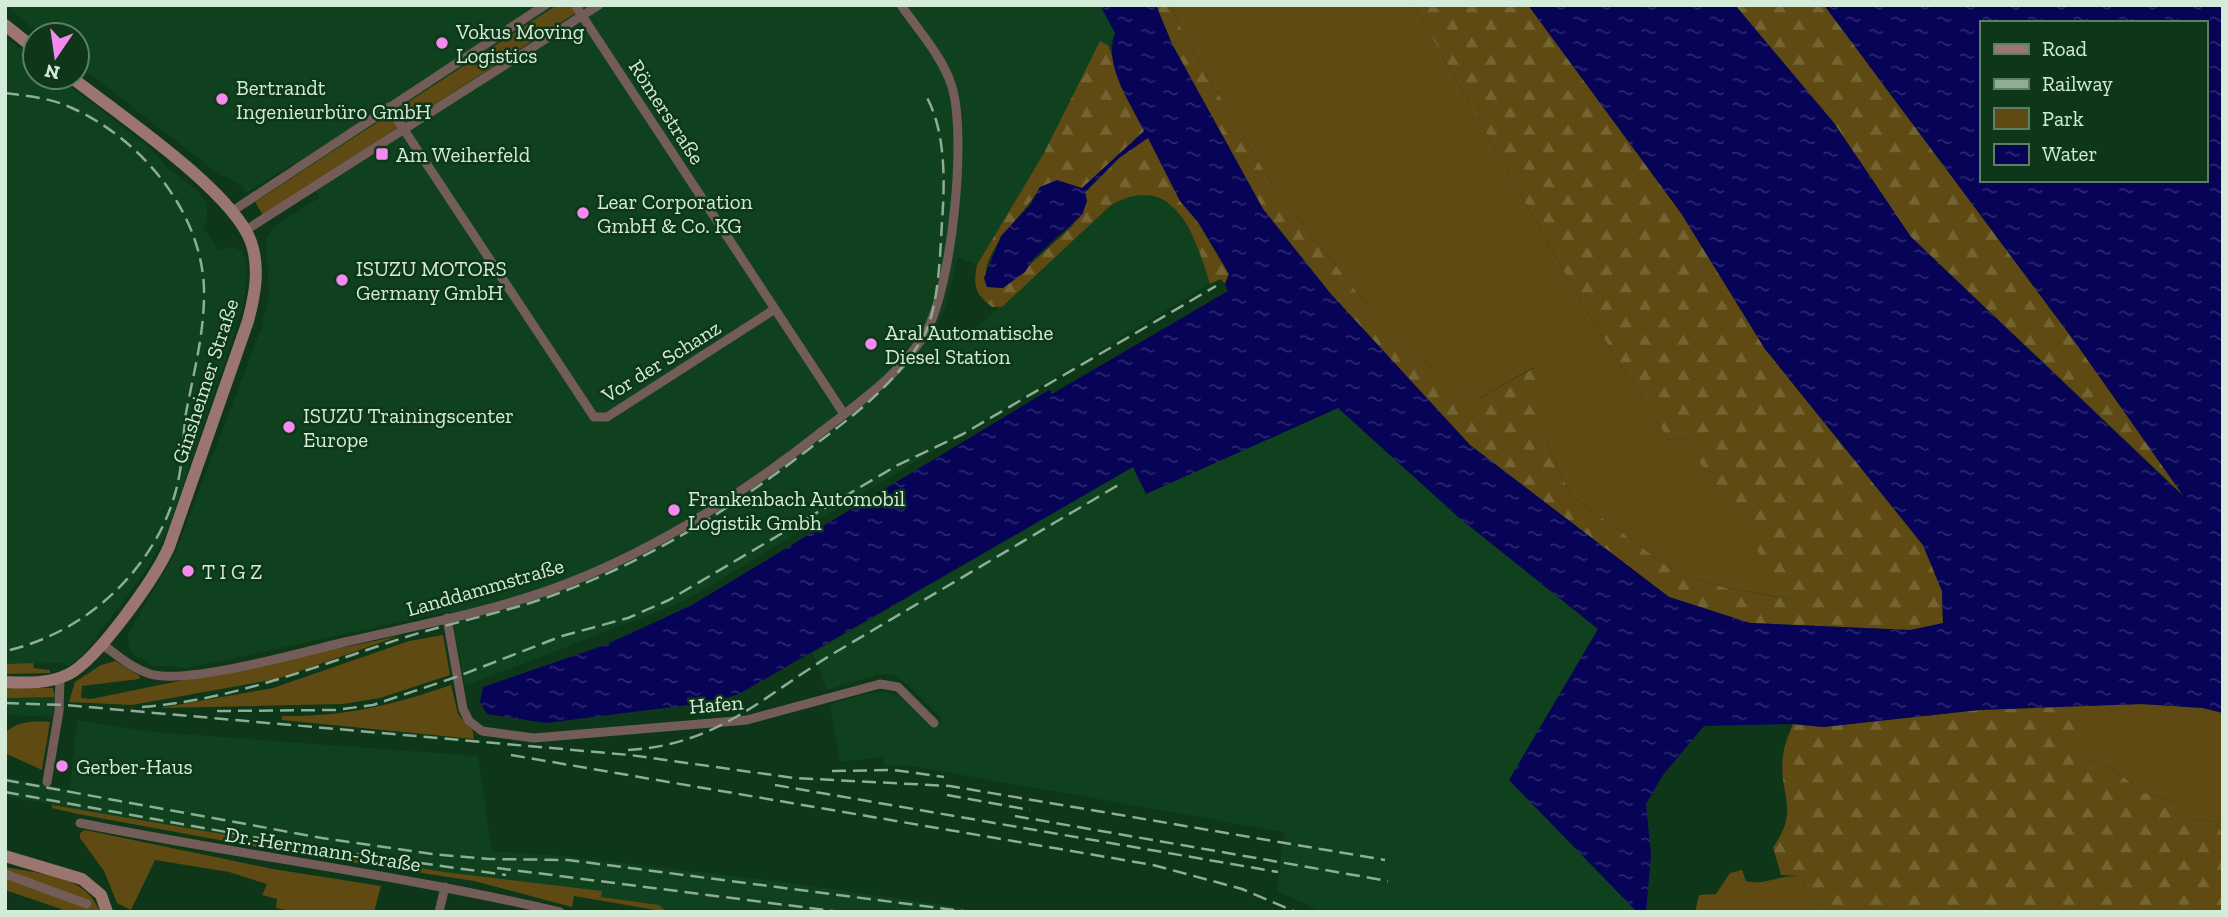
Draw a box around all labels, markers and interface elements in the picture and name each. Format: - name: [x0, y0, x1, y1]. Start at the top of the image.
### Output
- place label: Vokus Moving Logistics: [455, 19, 585, 68]
- north arrow: [21, 21, 91, 91]
- legend: [1980, 21, 2207, 182]
- marker: Vokus Moving Logistics: [434, 35, 450, 51]
- text: Road: [2042, 36, 2088, 61]
- street label: Römerstraße: [624, 55, 710, 169]
- text: N: [43, 59, 62, 85]
- text: Railway: [2042, 71, 2113, 96]
- place label: Bertrandt Ingenieurbüro GmbH: [236, 75, 431, 124]
- marker: Bertrandt Ingenieurbüro GmbH: [214, 91, 230, 107]
- text: Park: [2042, 106, 2084, 131]
- text: Water: [2042, 141, 2097, 166]
- place label: Am Weiherfeld: [396, 142, 531, 167]
- marker: Am Weiherfeld: [374, 146, 390, 162]
- place label: Lear Corporation GmbH & Co. KG: [597, 189, 753, 238]
- marker: Lear Corporation GmbH & Co. KG: [575, 205, 591, 221]
- place label: ISUZU MOTORS Germany GmbH: [356, 256, 507, 305]
- marker: ISUZU MOTORS Germany GmbH: [334, 272, 350, 288]
- street label: Ginsheimer Straße: [167, 295, 243, 467]
- street label: Vor der Schanz: [596, 314, 725, 408]
- place label: Aral Automatische Diesel Station: [885, 320, 1053, 369]
- marker: Aral Automatische Diesel Station: [863, 336, 879, 352]
- place label: ISUZU Trainingscenter Europe: [303, 403, 514, 452]
- marker: ISUZU Trainingscenter Europe: [281, 419, 297, 435]
- place label: Frankenbach Automobil Logistik Gmbh: [688, 486, 906, 535]
- marker: Frankenbach Automobil Logistik Gmbh: [666, 502, 682, 518]
- street label: Landdammstraße: [403, 553, 567, 621]
- place label: T I G Z: [202, 559, 262, 584]
- marker: T I G Z: [180, 563, 196, 579]
- street label: Hafen: [688, 689, 744, 719]
- place label: Gerber-Haus: [76, 754, 193, 779]
- marker: Gerber-Haus: [54, 758, 70, 774]
- street label: Dr.-Herrmann-Straße: [223, 821, 423, 877]

